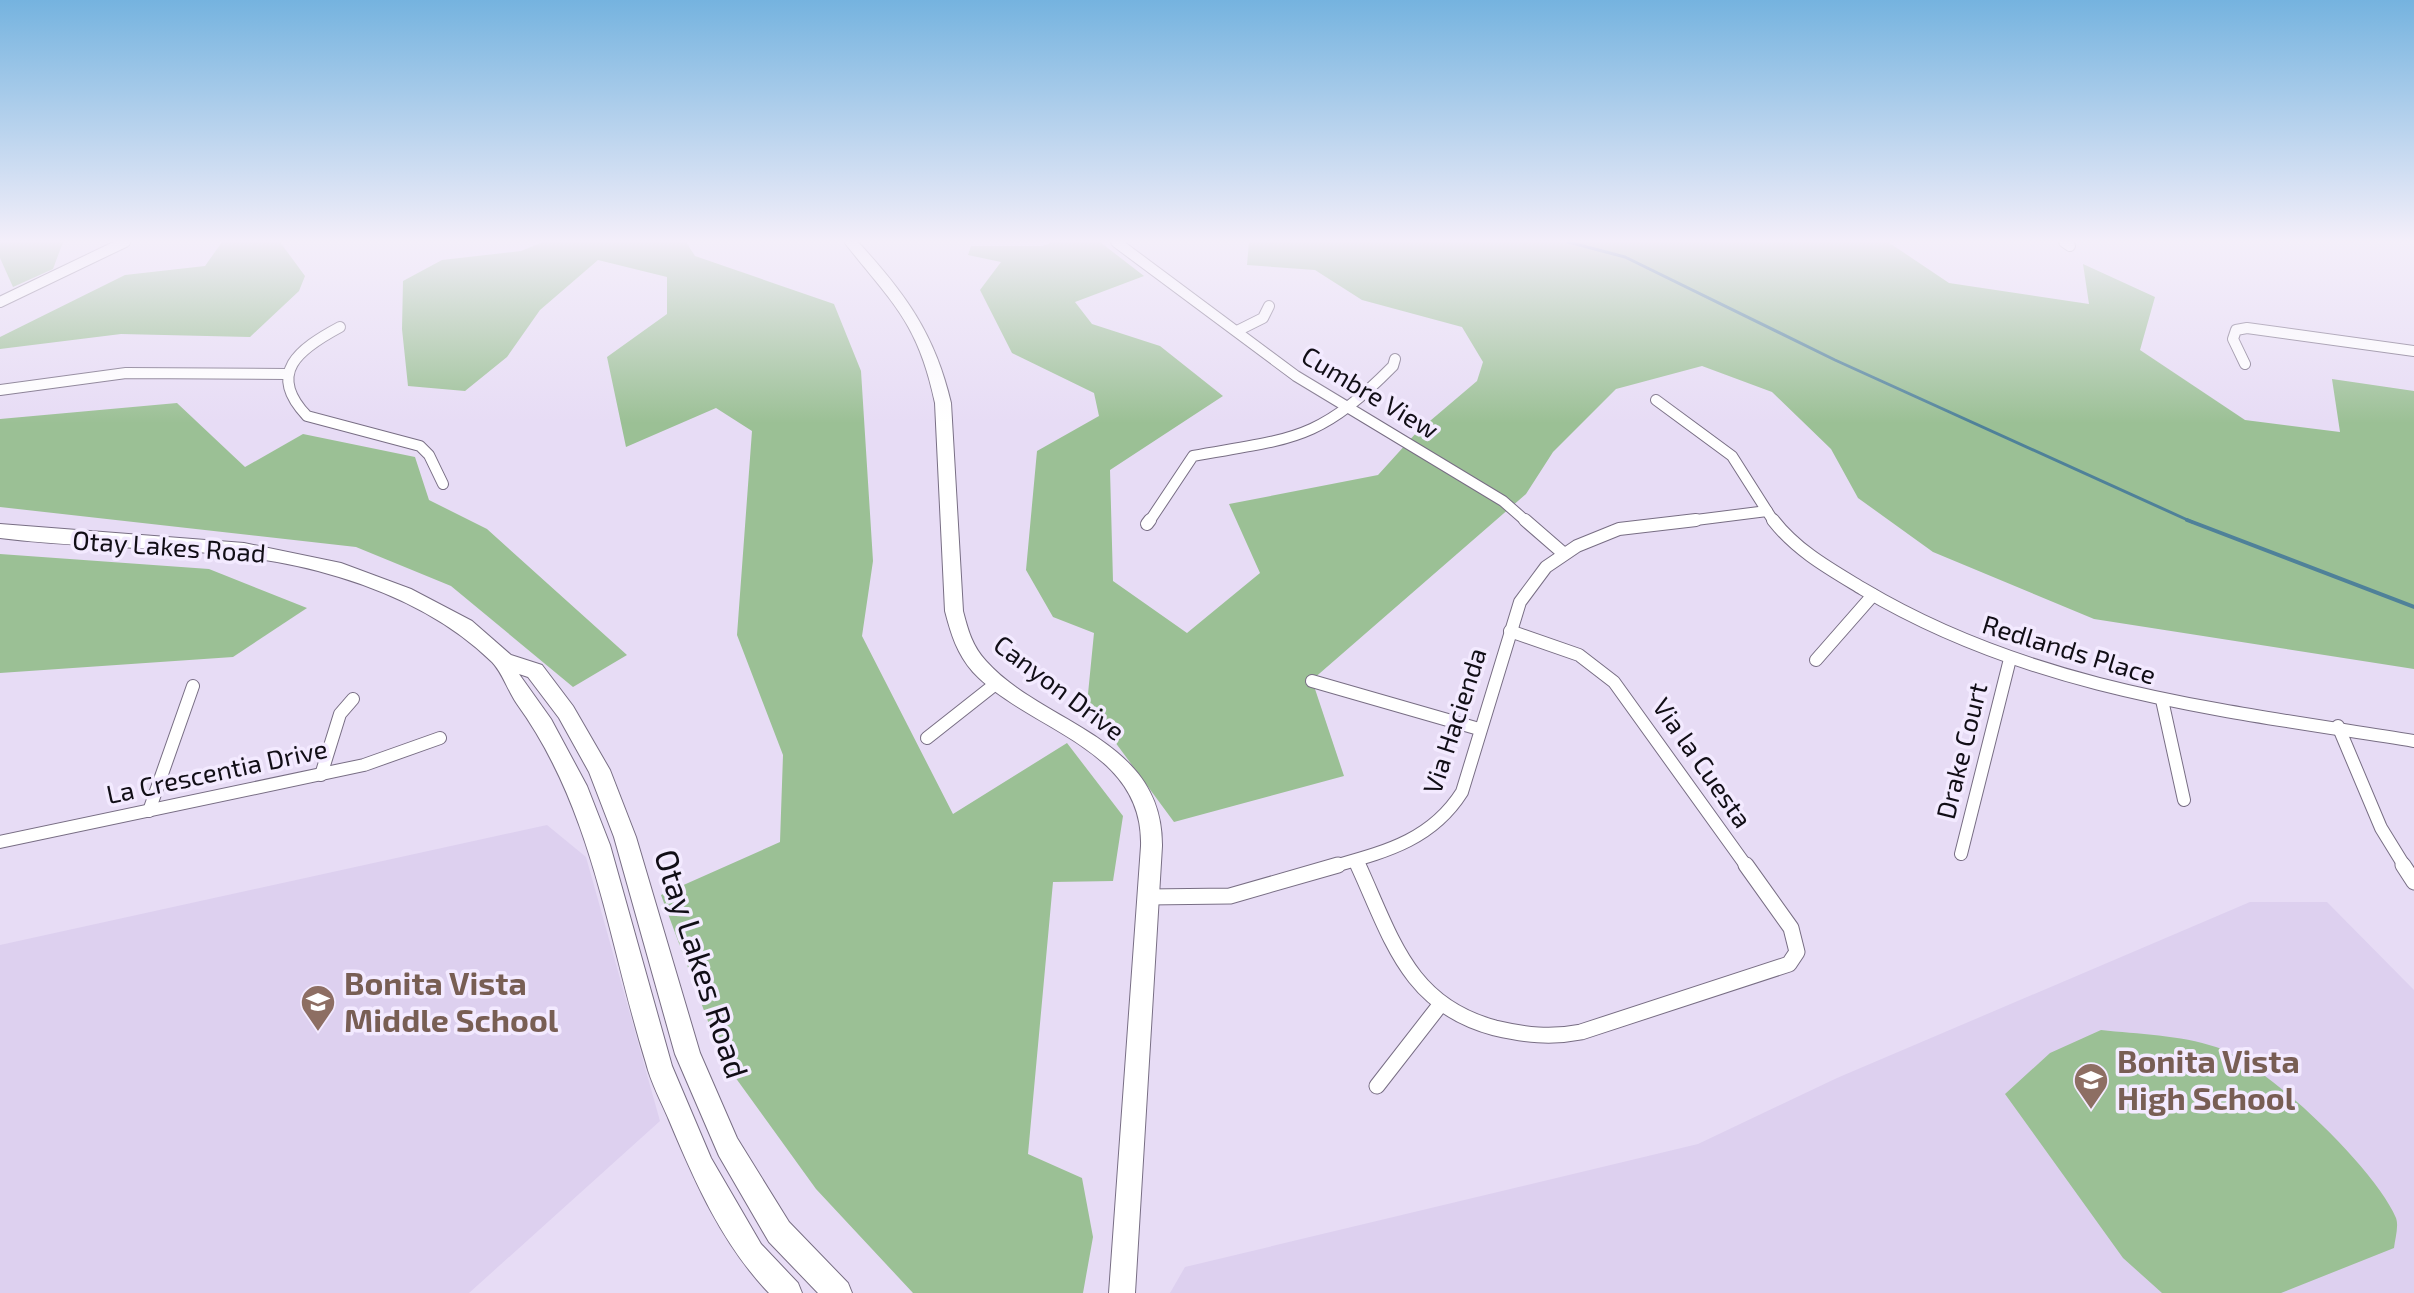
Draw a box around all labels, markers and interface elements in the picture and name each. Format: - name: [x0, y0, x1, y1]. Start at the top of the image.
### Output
- street label: Cumbre View: [1297, 339, 1445, 445]
- street label: Otay Lakes Road: [71, 523, 267, 568]
- street label: Redlands Place: [1979, 607, 2160, 690]
- street label: Canyon Drive: [989, 628, 1131, 746]
- street label: Via Hacienda: [1415, 644, 1492, 797]
- street label: Drake Court: [1929, 679, 1992, 822]
- street label: Via la Cuesta: [1647, 691, 1759, 833]
- street label: La Crescentia Drive: [103, 732, 330, 809]
- street label: Otay Lakes Road: [648, 844, 758, 1083]
- place label: Bonita Vista Middle School: [344, 963, 559, 1038]
- school or university icon: Bonita Vista Middle School: [299, 983, 337, 1033]
- place label: Bonita Vista High School: [2117, 1041, 2300, 1116]
- school or university icon: Bonita Vista High School: [2072, 1061, 2110, 1111]

